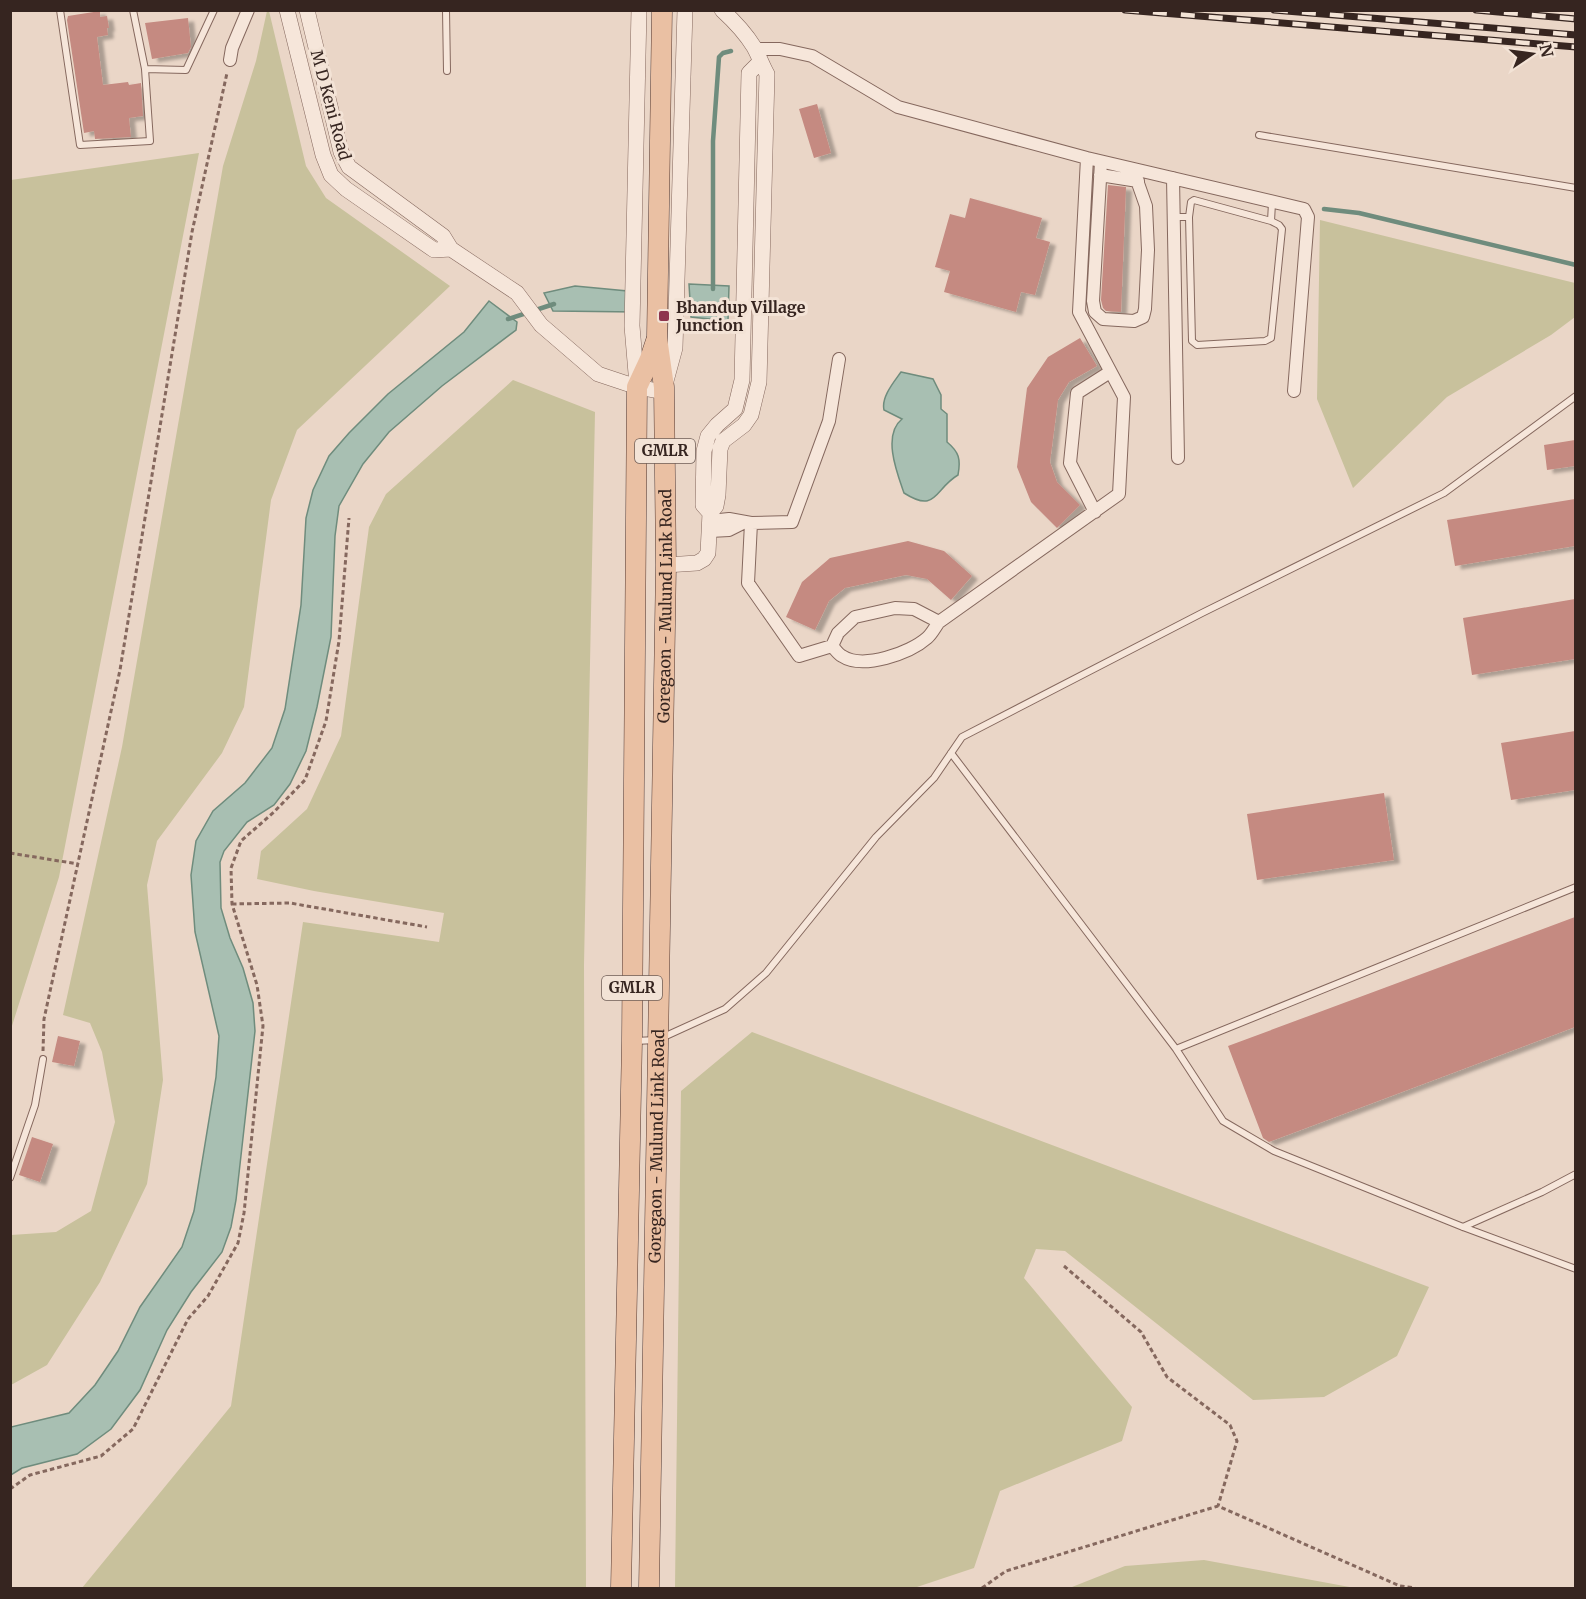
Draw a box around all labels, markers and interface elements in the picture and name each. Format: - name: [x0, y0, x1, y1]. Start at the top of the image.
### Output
- north arrow: [1502, 24, 1562, 84]
- text: N: [1535, 42, 1558, 59]
- street label: M D Keni Road: [307, 48, 355, 163]
- place label: Bhandup Village Junction: [675, 297, 806, 335]
- marker: Bhandup Village Junction: [657, 309, 671, 323]
- road number: GMLR: [635, 439, 695, 463]
- street label: Goregaon - Mulund Link Road: [653, 489, 676, 723]
- road number: GMLR: [602, 976, 662, 1000]
- street label: Goregaon - Mulund Link Road: [644, 1028, 668, 1263]

